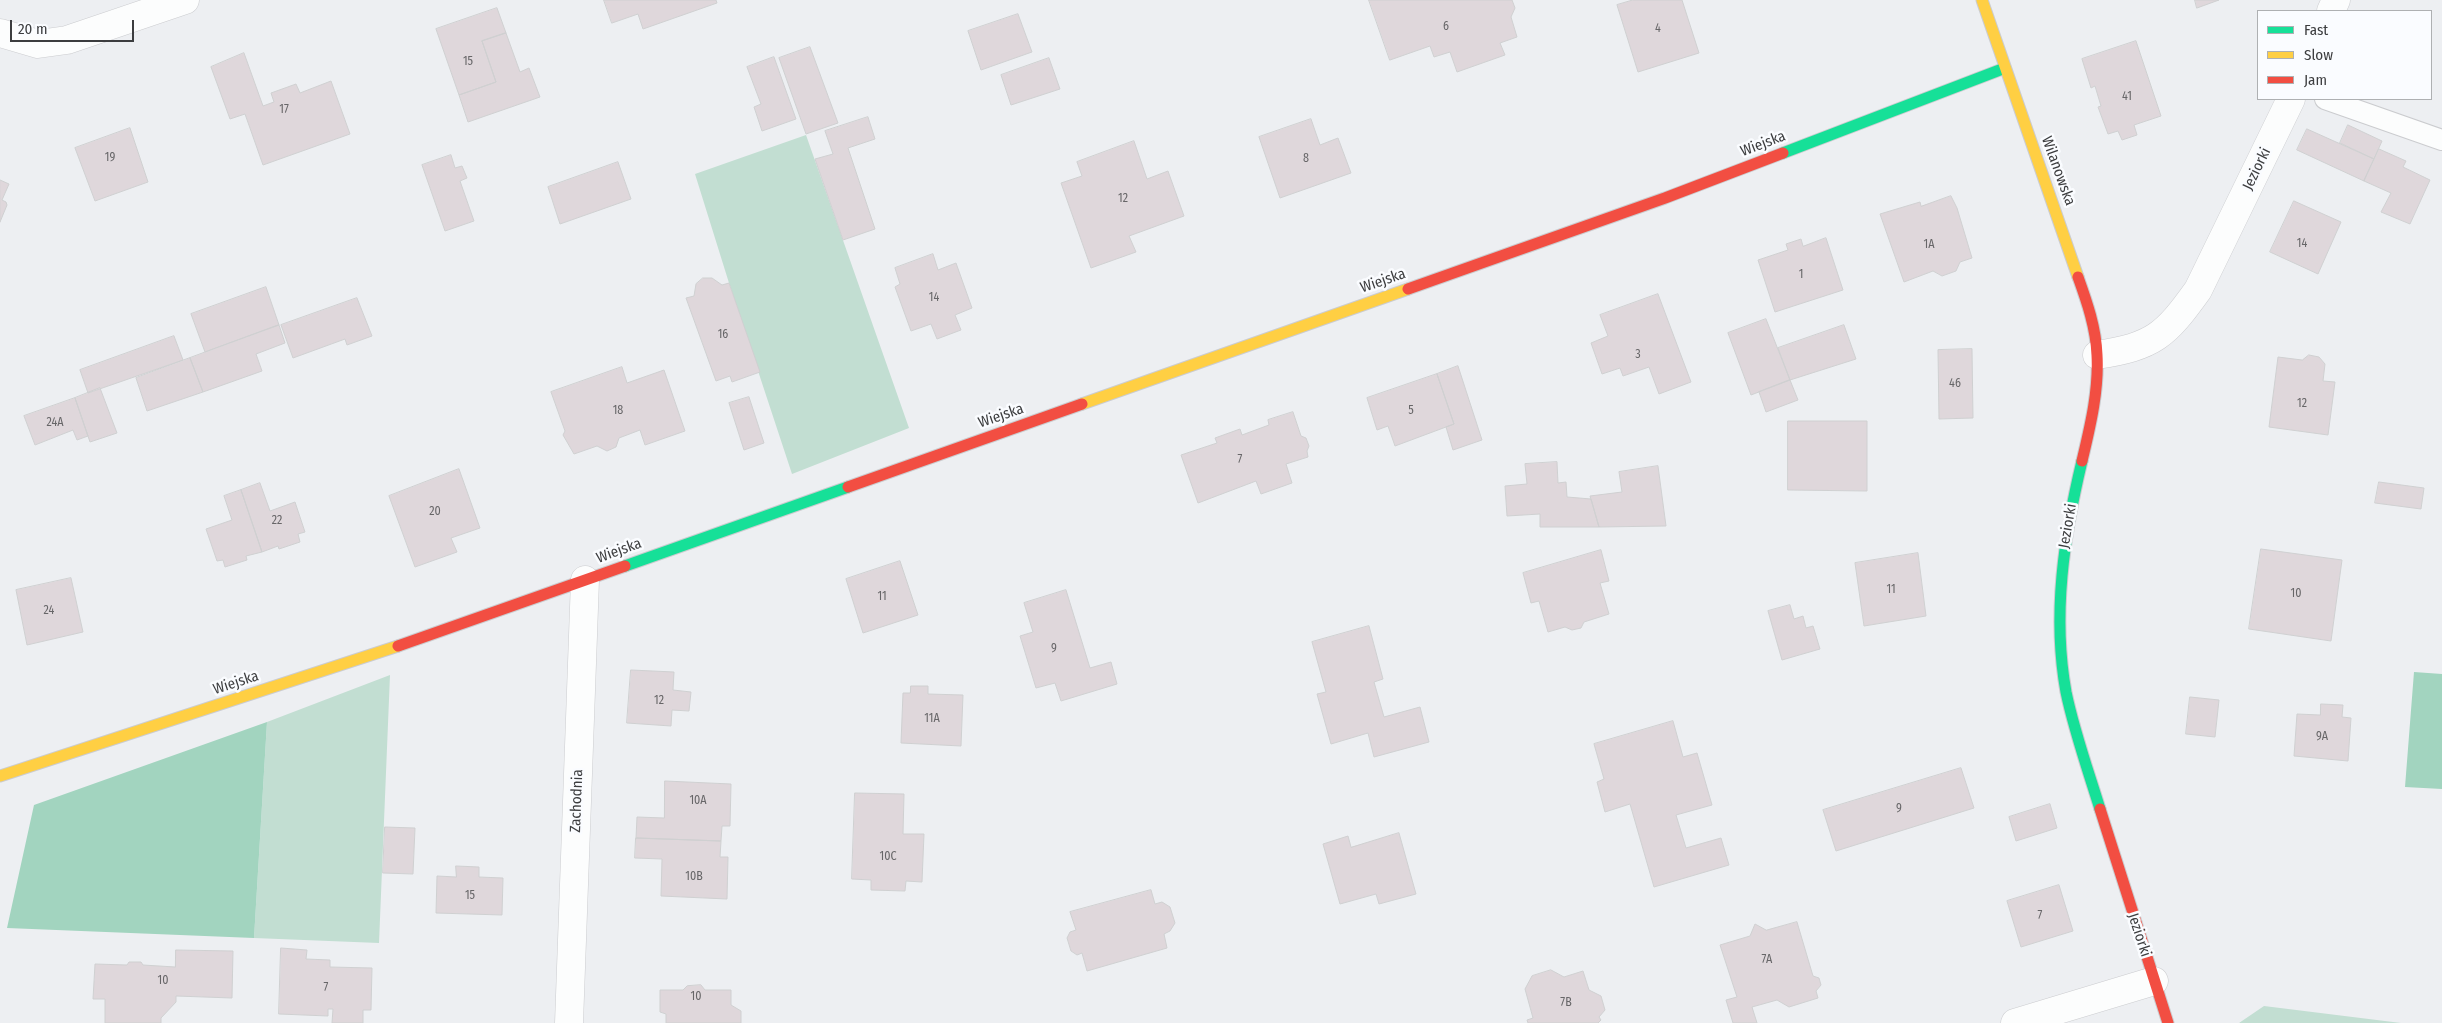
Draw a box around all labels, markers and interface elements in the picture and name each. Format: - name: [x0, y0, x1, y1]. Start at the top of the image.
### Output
- scale bar: [12, 10, 136, 42]
- legend: [2257, 10, 2432, 100]
- text: 20 m: [18, 20, 48, 38]
- house number: 6: [1443, 20, 1449, 34]
- text: Fast: [2304, 21, 2328, 39]
- house number: 4: [1655, 22, 1661, 36]
- text: Slow: [2304, 46, 2333, 64]
- house number: 15: [463, 55, 473, 69]
- text: Jam: [2304, 71, 2327, 89]
- house number: 41: [2122, 90, 2132, 104]
- house number: 17: [279, 103, 289, 117]
- street label: Wiejska: [1738, 127, 1788, 161]
- street label: Wilanowska: [2037, 134, 2079, 208]
- street label: Jeziorki: [2239, 145, 2275, 193]
- house number: 19: [105, 151, 115, 165]
- house number: 8: [1303, 152, 1309, 166]
- house number: 12: [1118, 192, 1128, 206]
- house number: 14: [2297, 237, 2307, 251]
- house number: 1A: [1924, 238, 1934, 252]
- street label: Wiejska: [1358, 265, 1408, 297]
- house number: 1: [1799, 268, 1803, 282]
- house number: 14: [929, 291, 939, 305]
- house number: 16: [718, 328, 728, 342]
- house number: 3: [1635, 348, 1641, 362]
- house number: 46: [1949, 377, 1961, 391]
- house number: 12: [2297, 397, 2307, 411]
- street label: Wiejska: [976, 400, 1026, 432]
- house number: 18: [613, 404, 623, 418]
- house number: 5: [1408, 404, 1414, 418]
- house number: 24A: [46, 416, 64, 430]
- house number: 7: [1238, 453, 1242, 467]
- street label: Jeziorki: [2055, 502, 2081, 550]
- house number: 20: [429, 505, 441, 519]
- house number: 22: [272, 514, 282, 528]
- street label: Wiejska: [594, 535, 644, 567]
- house number: 11: [1886, 583, 1896, 597]
- house number: 10: [2291, 587, 2301, 601]
- house number: 11: [877, 590, 887, 604]
- house number: 24: [44, 604, 54, 618]
- house number: 9: [1051, 642, 1057, 656]
- street label: Wiejska: [211, 667, 261, 699]
- house number: 12: [654, 694, 664, 708]
- house number: 11A: [924, 712, 940, 726]
- house number: 9A: [2316, 730, 2328, 744]
- street label: Zachodnia: [567, 769, 587, 833]
- house number: 10A: [689, 794, 707, 808]
- house number: 9: [1896, 802, 1902, 816]
- house number: 10C: [879, 850, 897, 864]
- house number: 10B: [685, 870, 703, 884]
- house number: 15: [465, 889, 475, 903]
- house number: 7: [2038, 909, 2042, 923]
- street label: Jeziorki: [2123, 911, 2155, 959]
- house number: 7A: [1762, 953, 1772, 967]
- house number: 10: [158, 974, 168, 988]
- house number: 7: [324, 981, 328, 995]
- house number: 10: [691, 990, 701, 1004]
- house number: 7B: [1560, 996, 1572, 1010]

